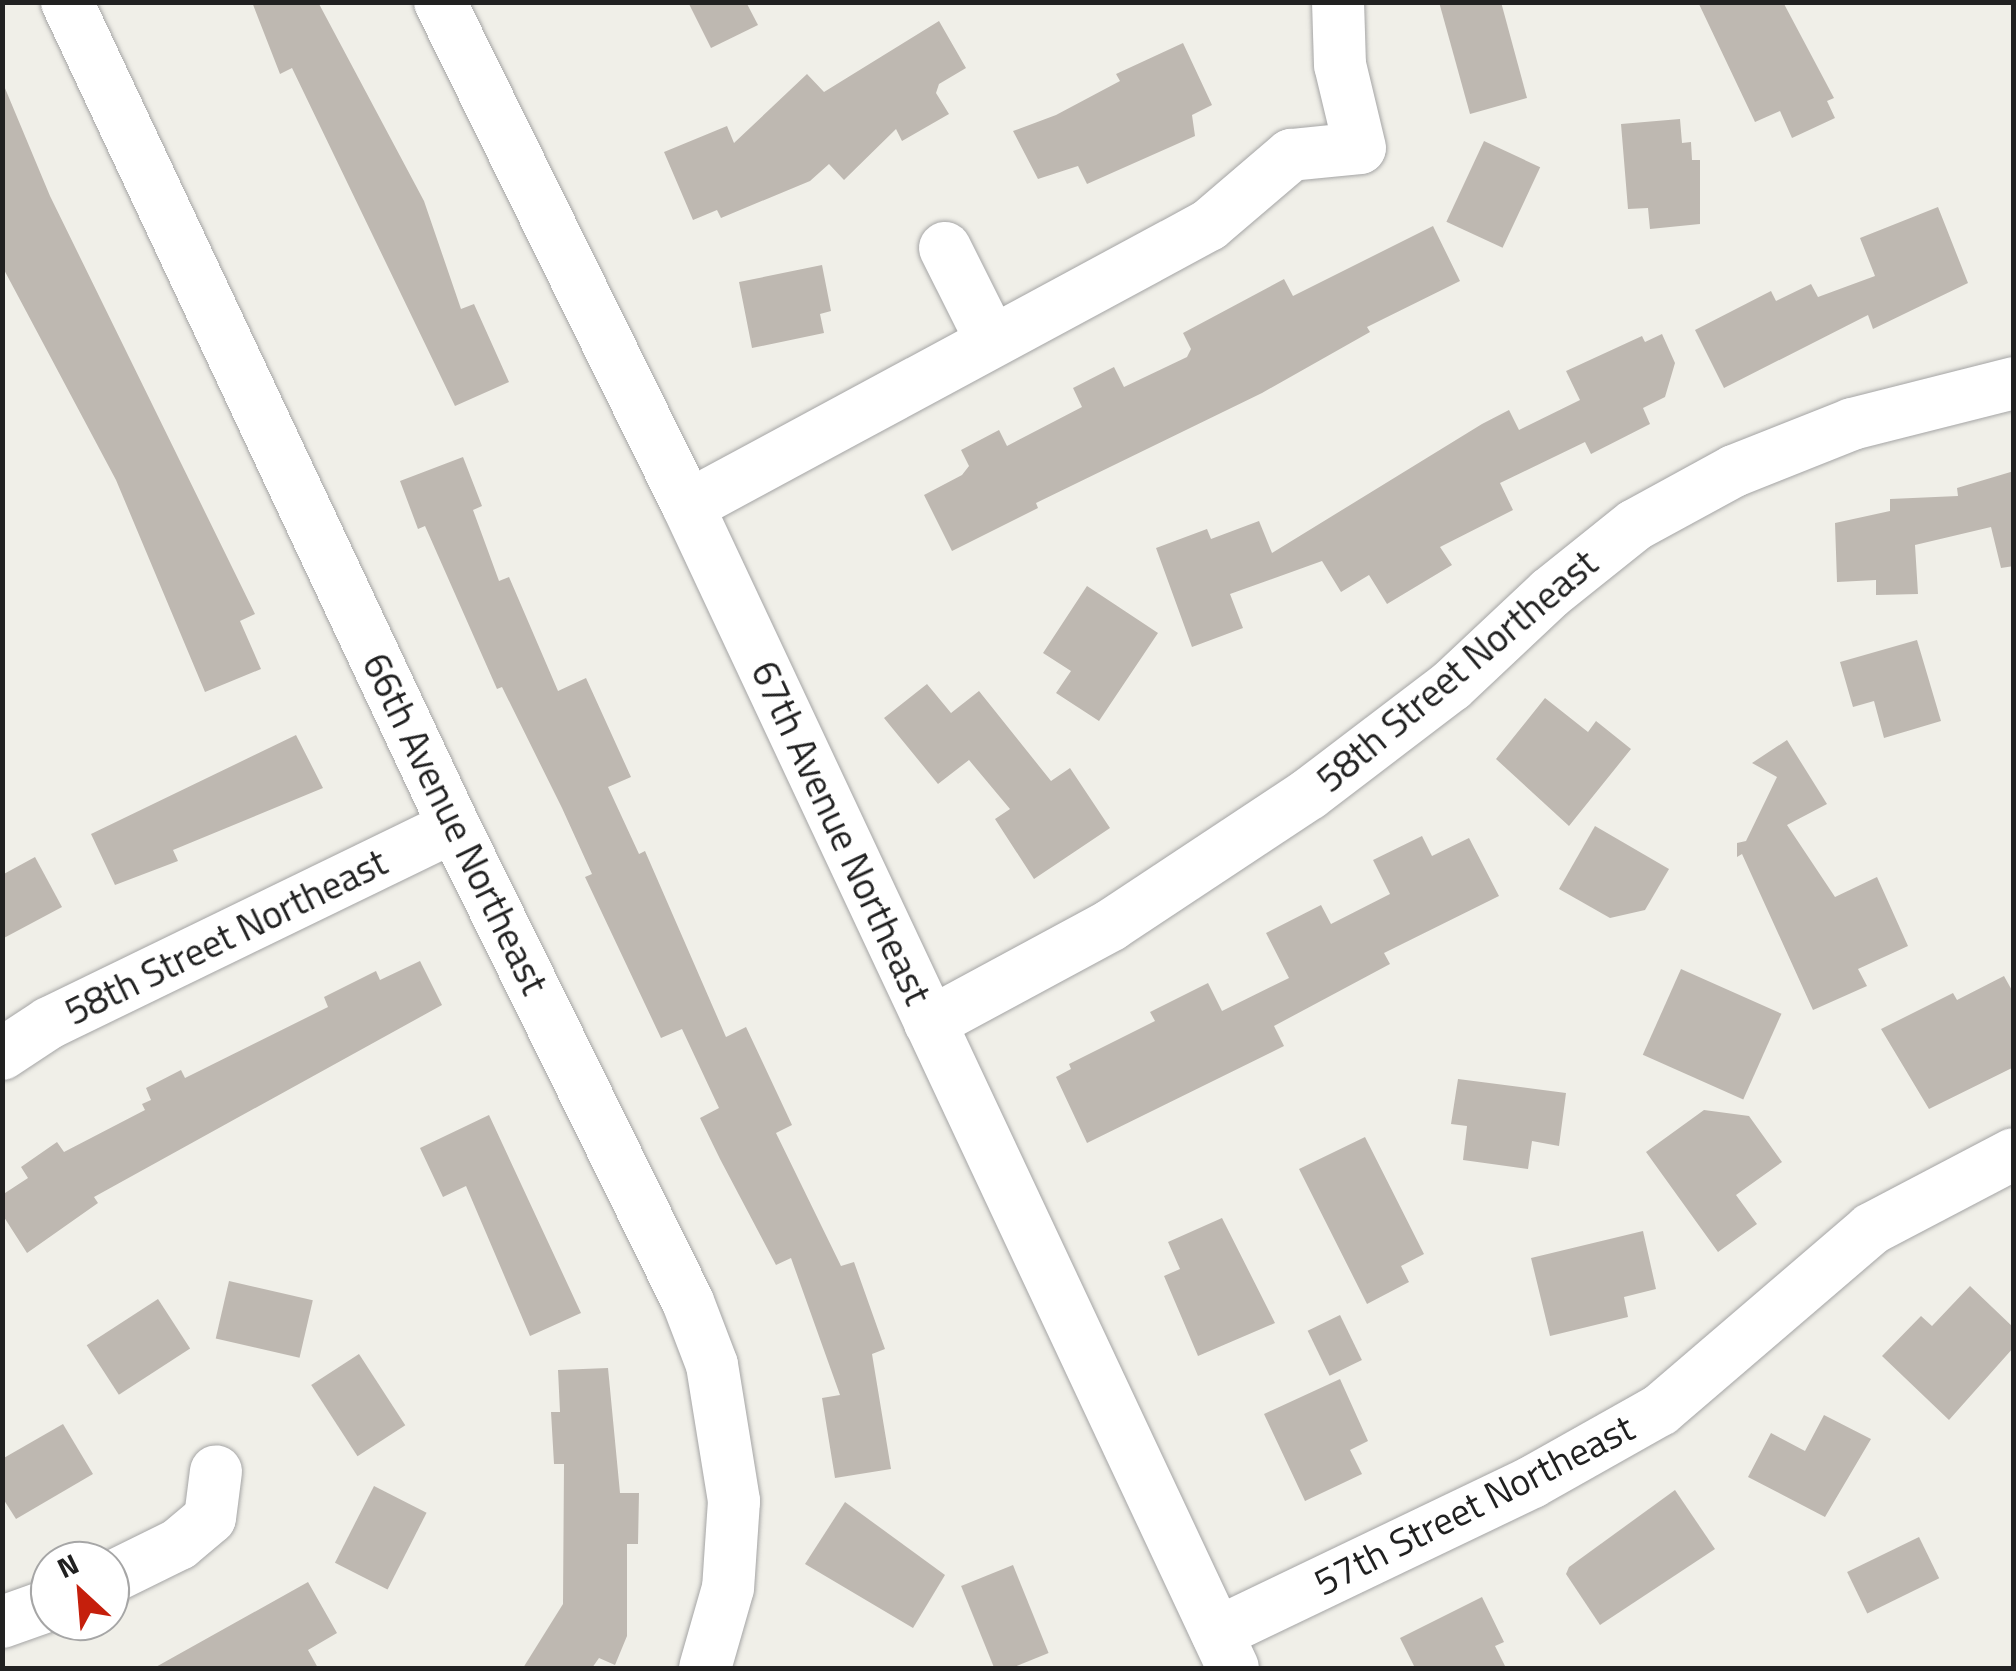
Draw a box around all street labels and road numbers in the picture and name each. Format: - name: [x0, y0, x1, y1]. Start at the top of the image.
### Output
- street label: 58th Street Northeast: [1307, 540, 1607, 802]
- street label: 66th Avenue Northeast: [353, 646, 557, 1002]
- street label: 67th Avenue Northeast: [741, 654, 941, 1012]
- street label: 58th Street Northeast: [58, 839, 394, 1035]
- street label: 57th Street Northeast: [1307, 1405, 1641, 1605]

